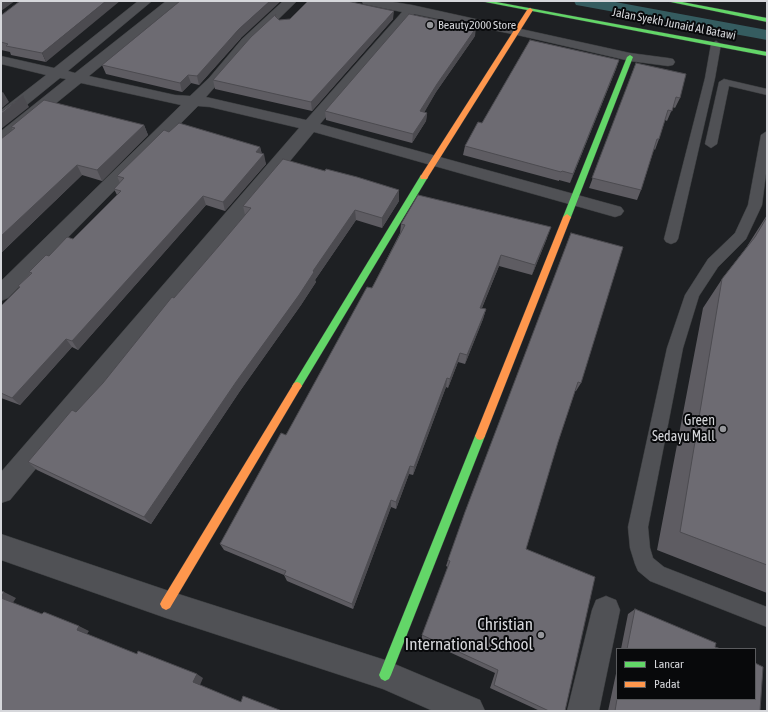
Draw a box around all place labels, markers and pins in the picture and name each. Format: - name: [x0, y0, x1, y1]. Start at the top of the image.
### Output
- place label: Beauty2000 Store: [438, 18, 516, 32]
- marker: Beauty2000 Store: [425, 20, 435, 30]
- place label: Green Sedayu Mall: [652, 413, 715, 446]
- marker: Green Sedayu Mall: [718, 424, 728, 434]
- place label: Christian International School: [405, 615, 533, 655]
- marker: Christian International School: [536, 630, 546, 640]

